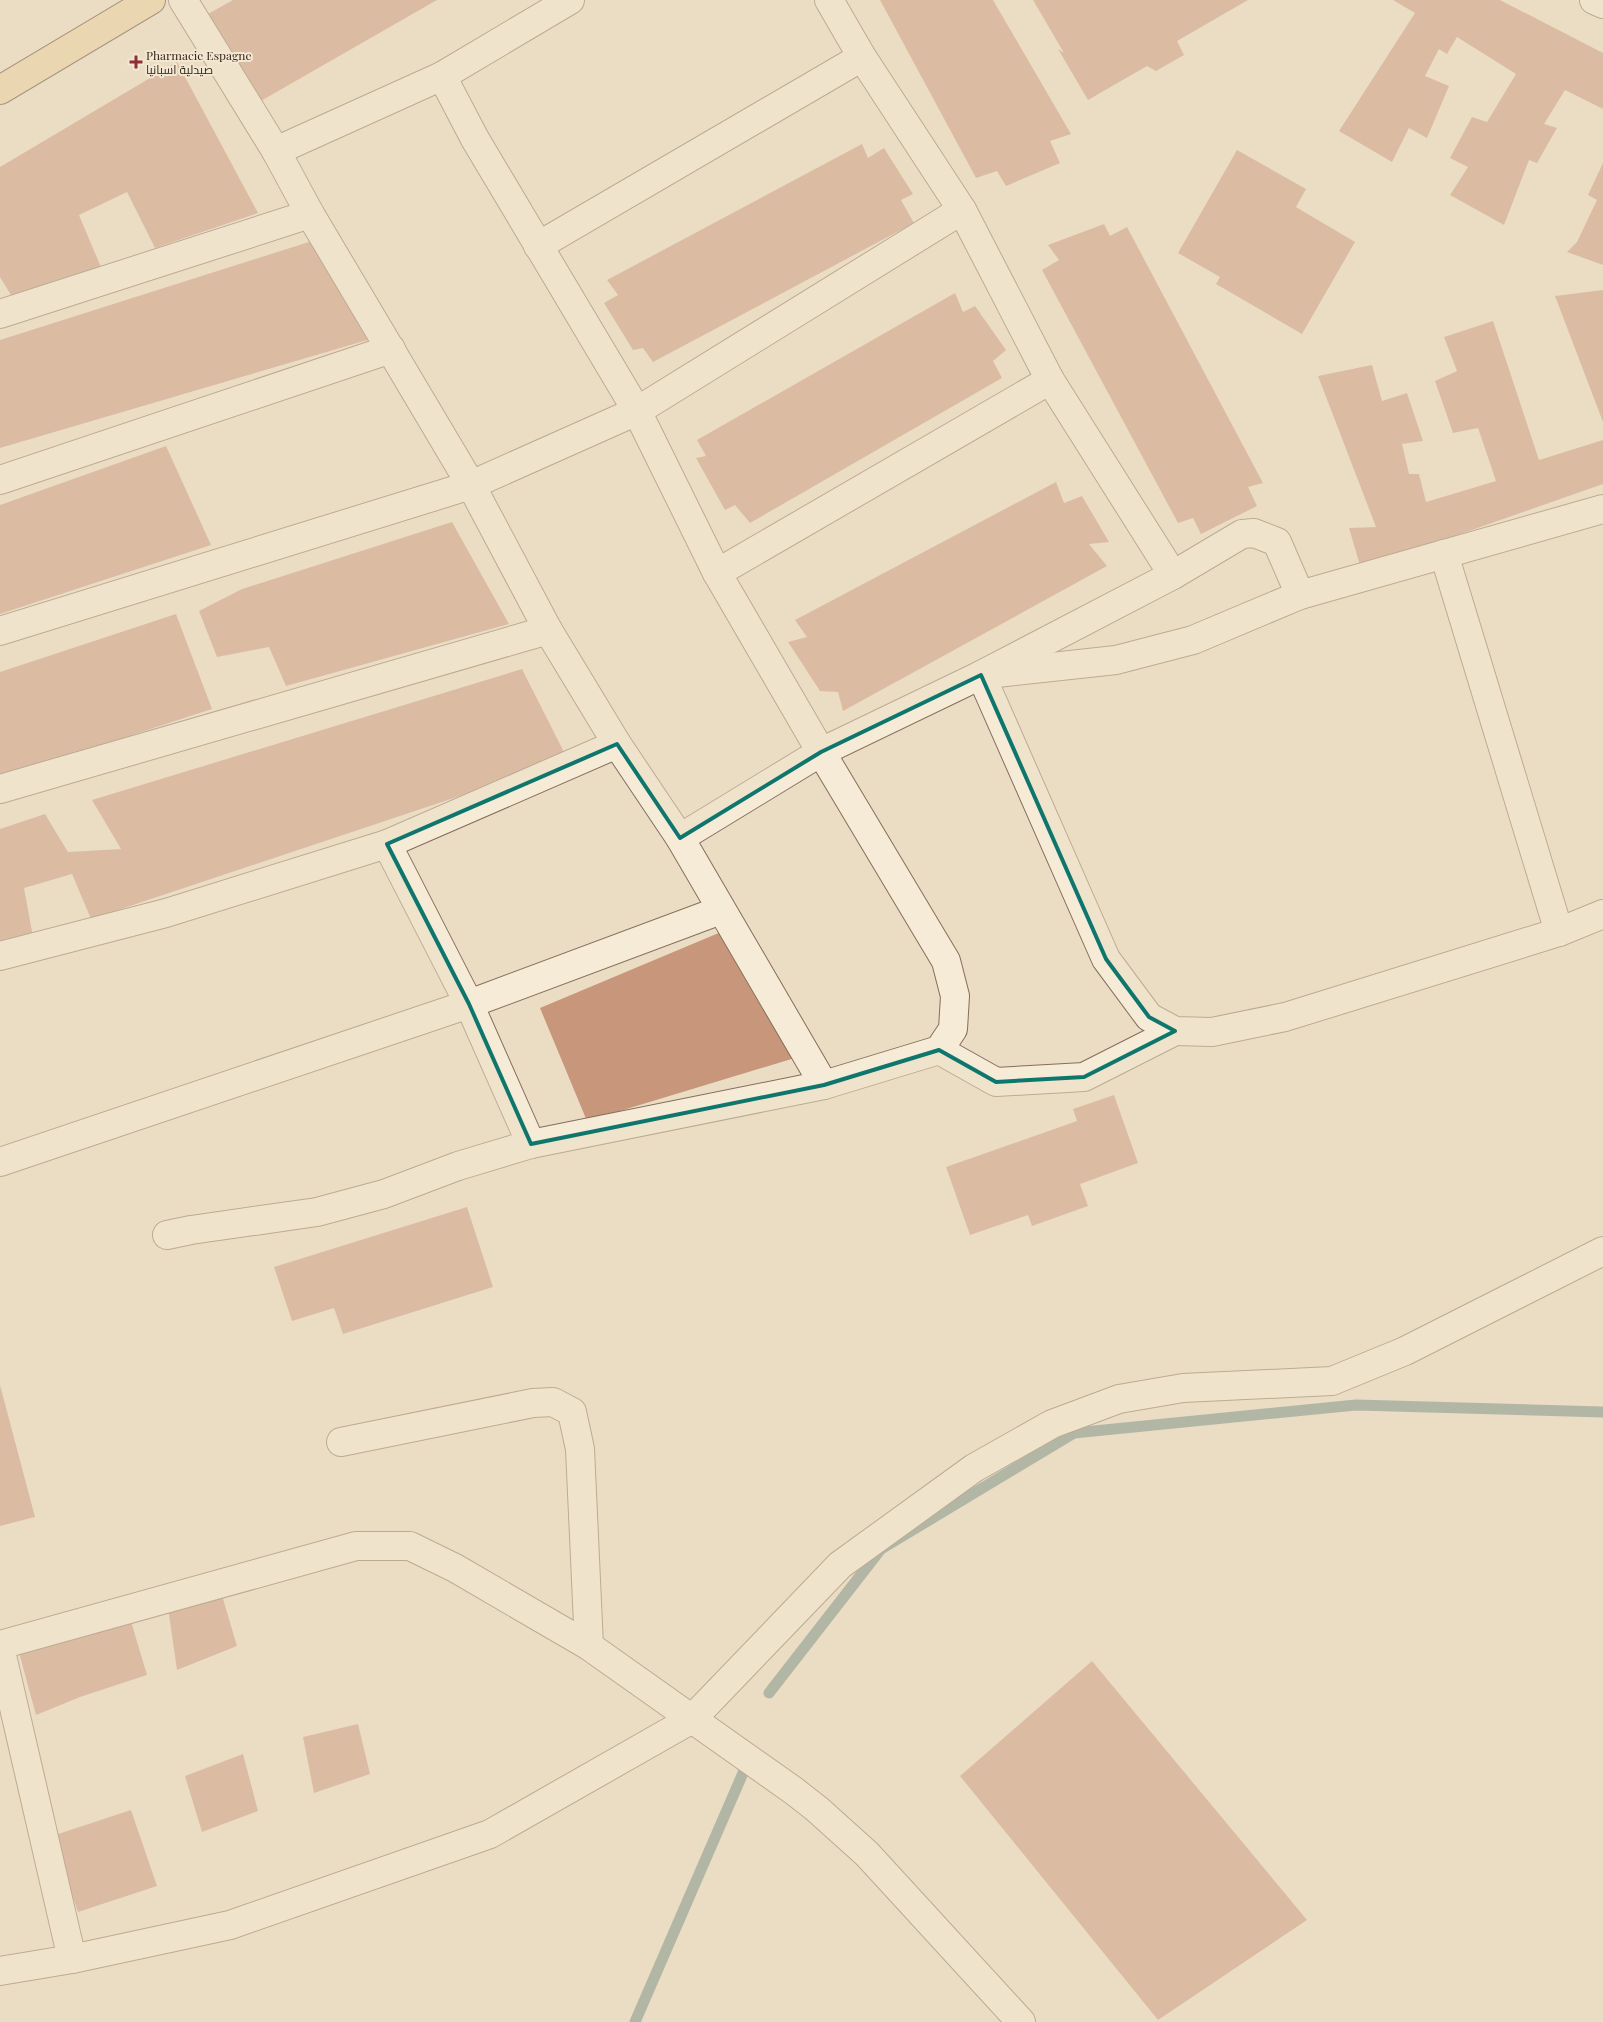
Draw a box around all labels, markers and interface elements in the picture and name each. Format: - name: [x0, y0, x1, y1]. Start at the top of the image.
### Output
- place label: Pharmacie Espagne صيدلية اسبانيا: [146, 47, 252, 77]
- marker: Pharmacie Espagne صيدلية اسبانيا: [130, 56, 142, 68]

